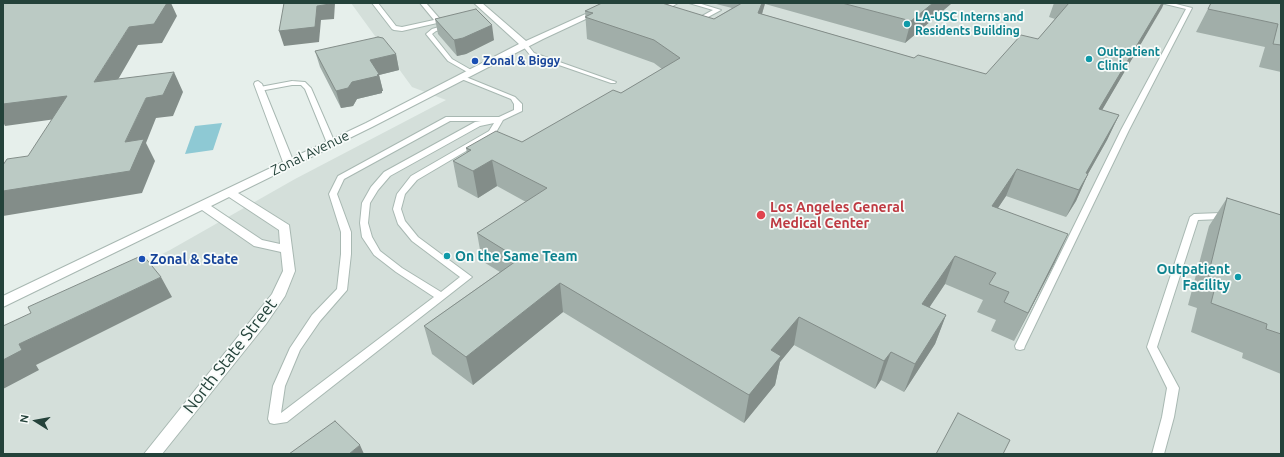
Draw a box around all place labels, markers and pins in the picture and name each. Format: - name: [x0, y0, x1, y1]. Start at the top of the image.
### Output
- place label: LA-USC Interns and Residents Building: [915, 10, 1024, 38]
- marker: LA-USC Interns and Residents Building: [902, 19, 912, 29]
- place label: Outpatient Clinic: [1097, 45, 1160, 73]
- place label: Zonal & Biggy: [483, 54, 560, 68]
- marker: Outpatient Clinic: [1084, 54, 1094, 64]
- marker: Zonal & Biggy: [470, 56, 480, 66]
- place label: Los Angeles General Medical Center: [770, 199, 904, 232]
- marker: Los Angeles General Medical Center: [755, 209, 767, 221]
- place label: On the Same Team: [455, 248, 577, 264]
- place label: Zonal & State: [150, 251, 238, 267]
- marker: On the Same Team: [442, 251, 452, 261]
- marker: Zonal & State: [137, 254, 147, 264]
- place label: Outpatient Facility: [1157, 261, 1230, 294]
- marker: Outpatient Facility: [1233, 272, 1243, 282]

